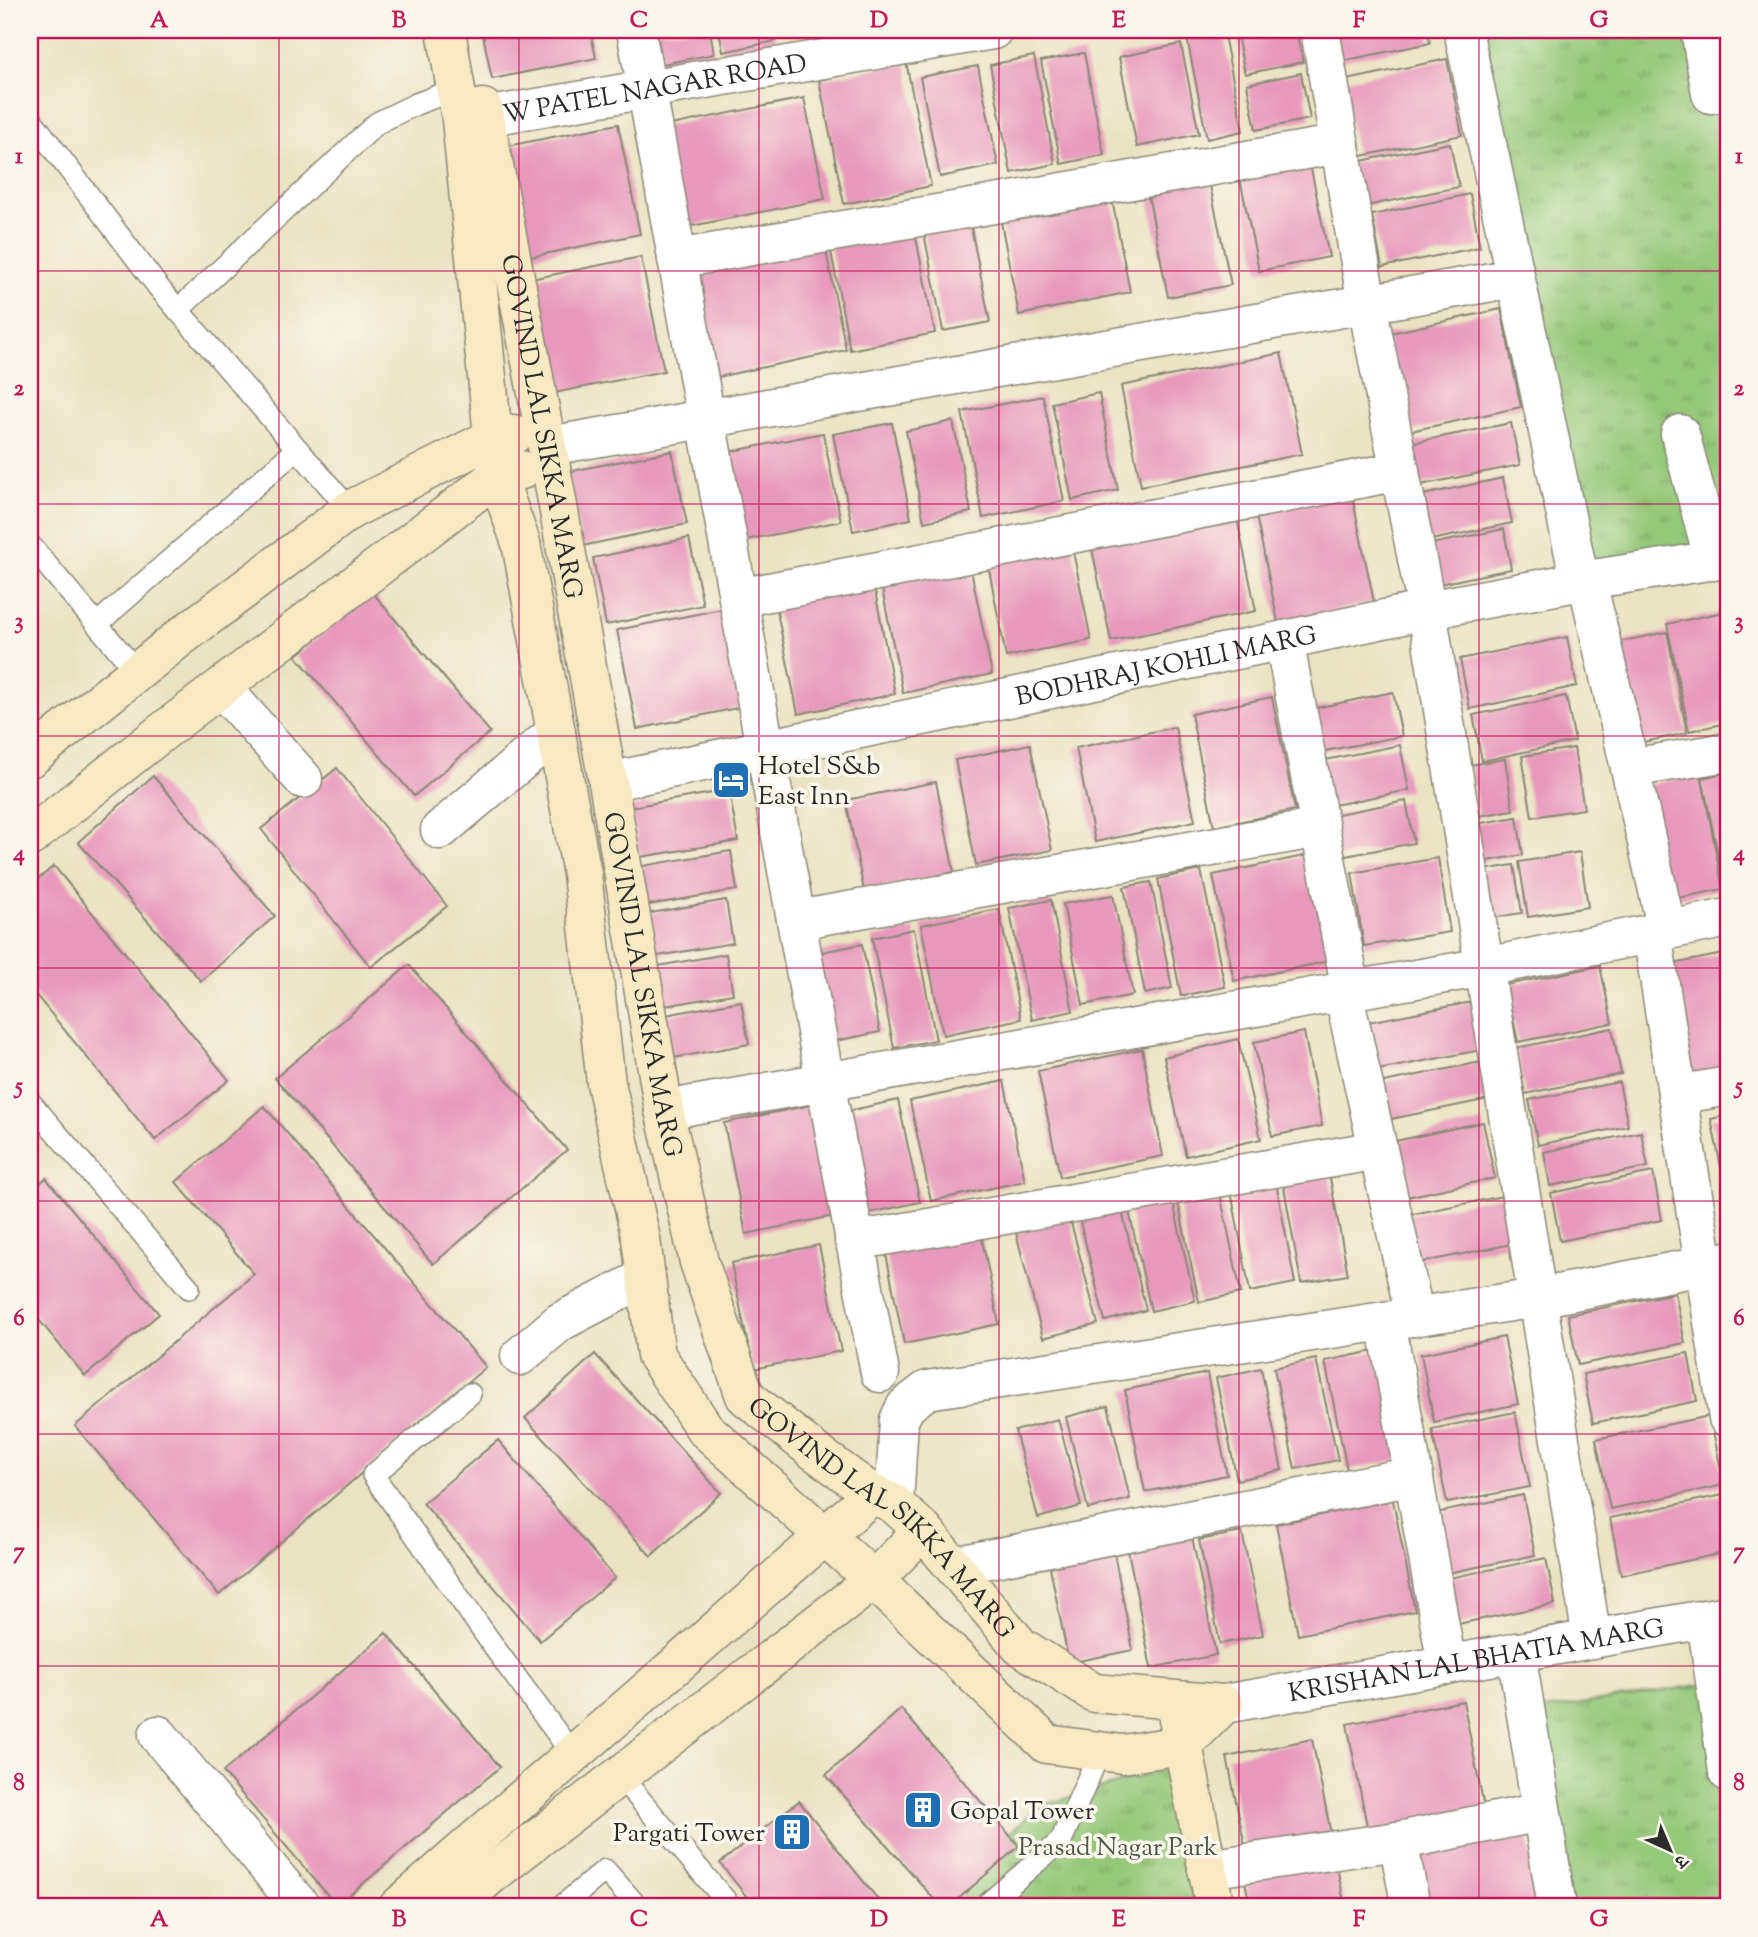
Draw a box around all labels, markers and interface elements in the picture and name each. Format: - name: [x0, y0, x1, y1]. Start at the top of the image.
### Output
- text: A: [150, 5, 169, 38]
- text: B: [392, 5, 407, 38]
- text: C: [630, 5, 648, 38]
- text: D: [870, 5, 888, 38]
- text: E: [1112, 5, 1126, 38]
- text: F: [1353, 5, 1366, 38]
- text: G: [1590, 5, 1609, 38]
- street label: W PATEL NAGAR ROAD: [500, 46, 810, 135]
- text: 1: [15, 141, 23, 174]
- text: 1: [1735, 141, 1743, 174]
- street label: GOVIND LAL SIKKA MARG: [490, 251, 590, 602]
- text: 2: [14, 373, 25, 406]
- text: 2: [1734, 373, 1745, 406]
- text: 3: [14, 606, 24, 639]
- text: 3: [1734, 606, 1744, 639]
- street label: BODHRAJ KOHLI MARG: [1012, 618, 1320, 717]
- place label: Hotel S&b East Inn: [758, 749, 880, 816]
- hotel icon: Hotel S&b East Inn: [710, 759, 752, 801]
- street label: GOVIND LAL SIKKA MARG: [592, 809, 690, 1161]
- text: 4: [12, 838, 25, 871]
- text: 4: [1732, 838, 1745, 871]
- text: 5: [13, 1071, 23, 1104]
- text: 5: [1733, 1071, 1743, 1104]
- text: 6: [13, 1303, 25, 1336]
- text: 6: [1733, 1303, 1745, 1336]
- street label: GOVIND LAL SIKKA MARG: [739, 1389, 1022, 1647]
- text: 7: [13, 1536, 25, 1569]
- text: 7: [1733, 1536, 1745, 1569]
- street label: KRISHAN LAL BHATIA MARG: [1286, 1611, 1667, 1713]
- text: 8: [13, 1768, 25, 1801]
- text: 8: [1733, 1768, 1745, 1801]
- building icon: Gopal Tower: [902, 1789, 944, 1831]
- place label: Gopal Tower: [950, 1794, 1095, 1831]
- building icon: Pargati Tower: [771, 1811, 813, 1853]
- north arrow: [1636, 1814, 1706, 1884]
- place label: Pargati Tower: [613, 1816, 765, 1853]
- park label: Prasad Nagar Park: [1018, 1830, 1218, 1867]
- text: उ: [1666, 1846, 1694, 1874]
- text: A: [150, 1904, 169, 1937]
- text: B: [392, 1904, 407, 1937]
- text: C: [630, 1904, 648, 1937]
- text: D: [870, 1904, 888, 1937]
- text: E: [1112, 1904, 1126, 1937]
- text: F: [1353, 1904, 1366, 1937]
- text: G: [1590, 1904, 1609, 1937]

